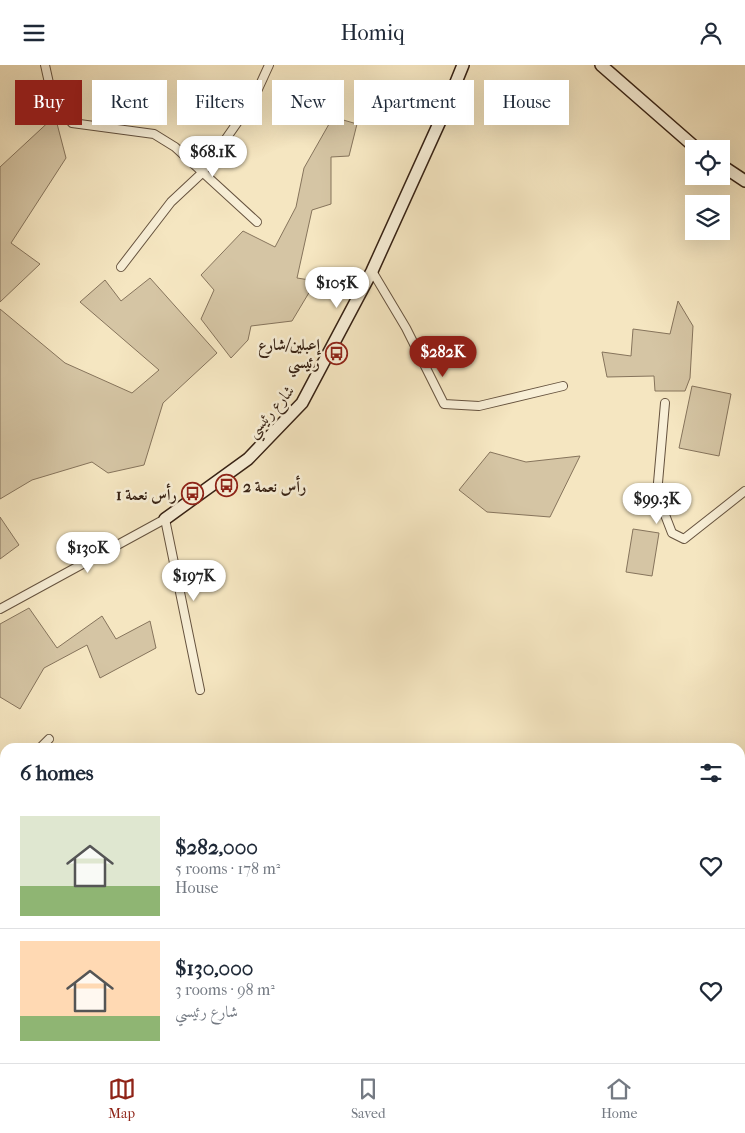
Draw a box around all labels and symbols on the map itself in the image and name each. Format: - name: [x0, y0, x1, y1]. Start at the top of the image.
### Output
- pin: $68.1K: [172, 135, 254, 178]
- pin: $105K: [302, 267, 372, 309]
- place label: إعبلين/شارع رئيسي: [258, 335, 322, 378]
- pin: $282K: [408, 335, 478, 378]
- bus stop icon: إعبلين/شارع رئيسي: [324, 341, 348, 365]
- street label: شارع رئيسي: [243, 381, 303, 445]
- bus stop icon: رأس نعمة 2: [215, 474, 239, 498]
- place label: رأس نعمة 2: [243, 475, 307, 496]
- bus stop icon: رأس نعمة 1: [181, 482, 205, 506]
- place label: رأس نعمة 1: [116, 483, 178, 504]
- pin: $99.3K: [616, 483, 698, 525]
- pin: $130K: [53, 531, 123, 574]
- pin: $197K: [159, 559, 229, 602]

